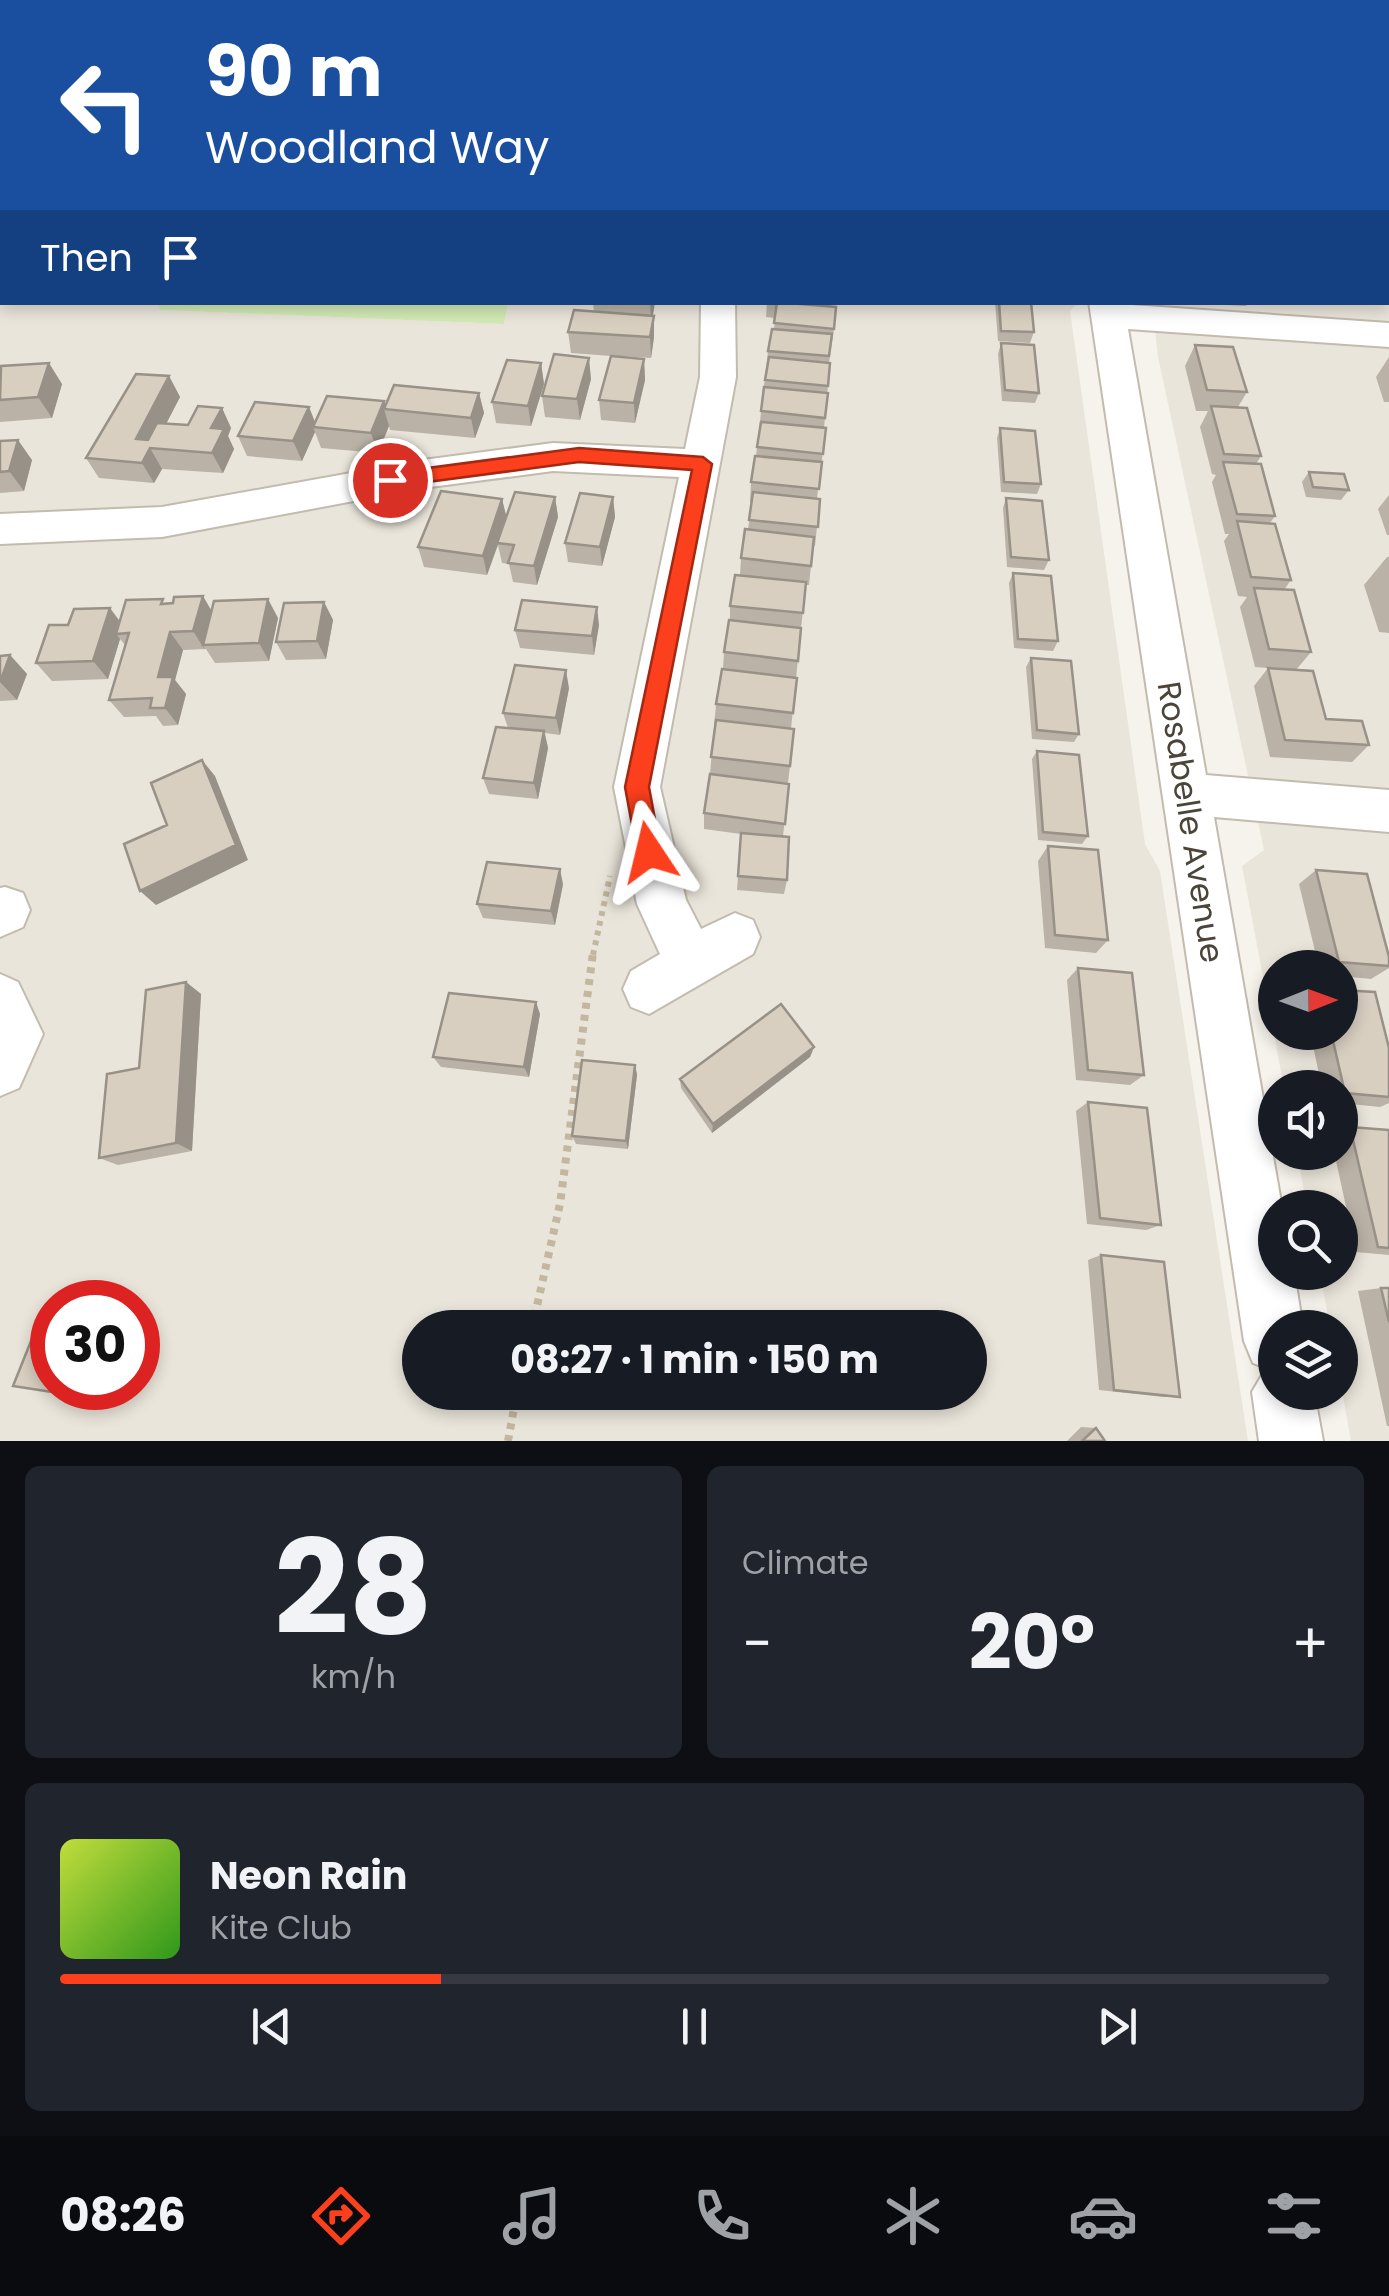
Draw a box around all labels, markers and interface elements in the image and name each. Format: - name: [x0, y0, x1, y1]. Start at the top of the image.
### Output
- text: 90 m: [205, 22, 383, 121]
- icon: left: [40, 40, 170, 170]
- text: Woodland Way: [205, 116, 549, 179]
- icon: arrive: [153, 230, 208, 285]
- text: Then: [40, 231, 133, 284]
- pin: [348, 438, 433, 523]
- icon: arrive: [363, 453, 418, 508]
- street label: Rosabelle Avenue: [1147, 678, 1235, 966]
- position arrow: [597, 800, 701, 904]
- north arrow: [1258, 950, 1358, 1050]
- map controls: [1258, 950, 1358, 1410]
- button: sound: [1258, 1070, 1358, 1170]
- button: search: [1258, 1190, 1358, 1290]
- speed limit sign: 30: [30, 1280, 160, 1410]
- button: layers: [1258, 1310, 1358, 1410]
- text: 08:27 · 1 min · 150 m: [510, 1333, 879, 1386]
- text: 28: [274, 1496, 433, 1679]
- text: Climate: [742, 1540, 869, 1585]
- text: 20°: [969, 1590, 1095, 1695]
- text: −: [742, 1605, 772, 1682]
- text: +: [1291, 1605, 1329, 1682]
- text: km/h: [311, 1654, 396, 1699]
- text: Neon Rain: [210, 1849, 407, 1902]
- text: Kite Club: [210, 1905, 352, 1950]
- icon: previous: [244, 1999, 299, 2054]
- icon: pause: [667, 1999, 722, 2054]
- icon: next: [1090, 1999, 1145, 2054]
- icon: directions: [306, 2181, 376, 2251]
- icon: music: [497, 2181, 567, 2251]
- icon: phone: [687, 2181, 757, 2251]
- icon: climate: [878, 2181, 948, 2251]
- icon: car: [1068, 2181, 1138, 2251]
- icon: filters: [1259, 2181, 1329, 2251]
- text: 08:26: [60, 2184, 186, 2247]

